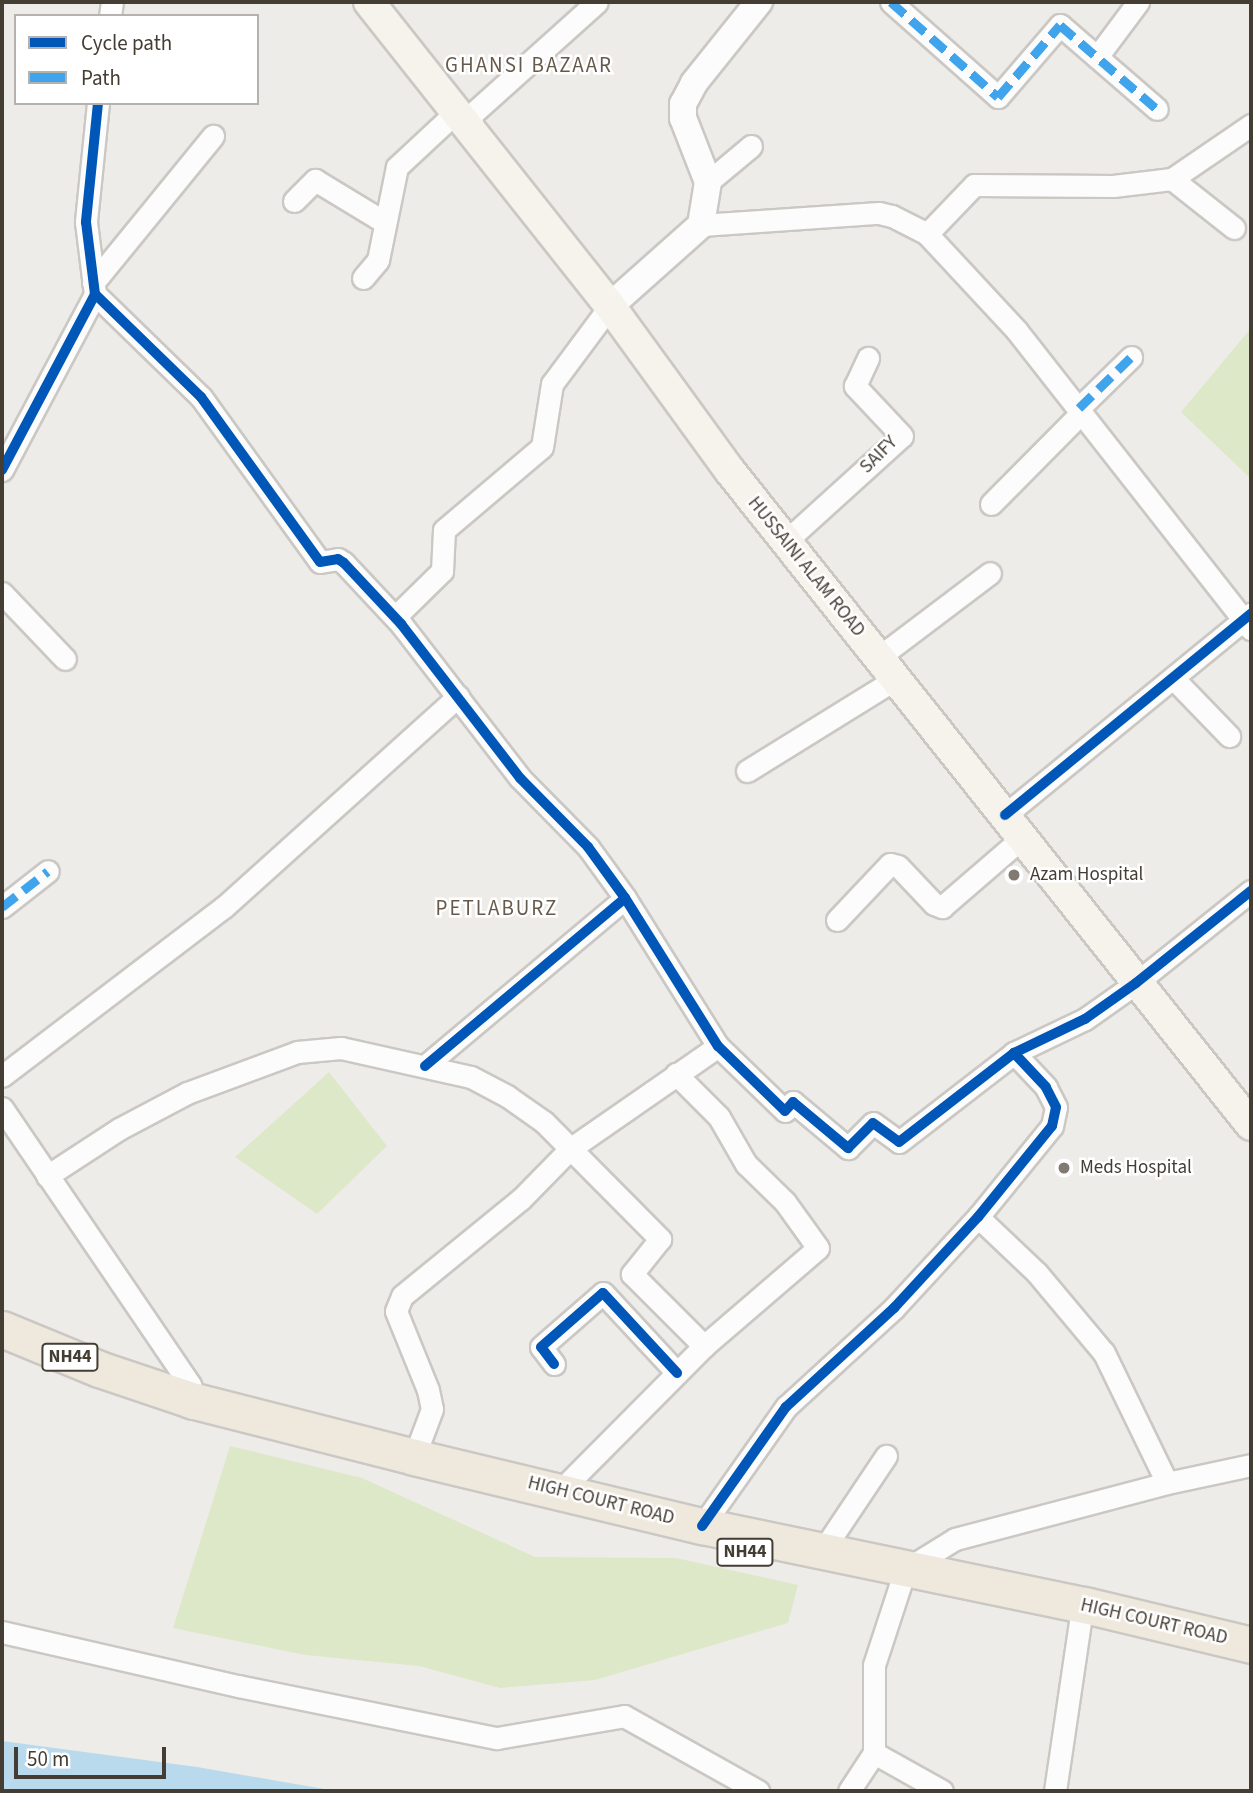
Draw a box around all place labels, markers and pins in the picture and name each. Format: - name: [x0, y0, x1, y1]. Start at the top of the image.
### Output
- place label: Azam Hospital: [1030, 864, 1143, 886]
- marker: Azam Hospital: [1004, 865, 1024, 885]
- place label: Meds Hospital: [1080, 1157, 1192, 1179]
- marker: Meds Hospital: [1054, 1158, 1074, 1178]

